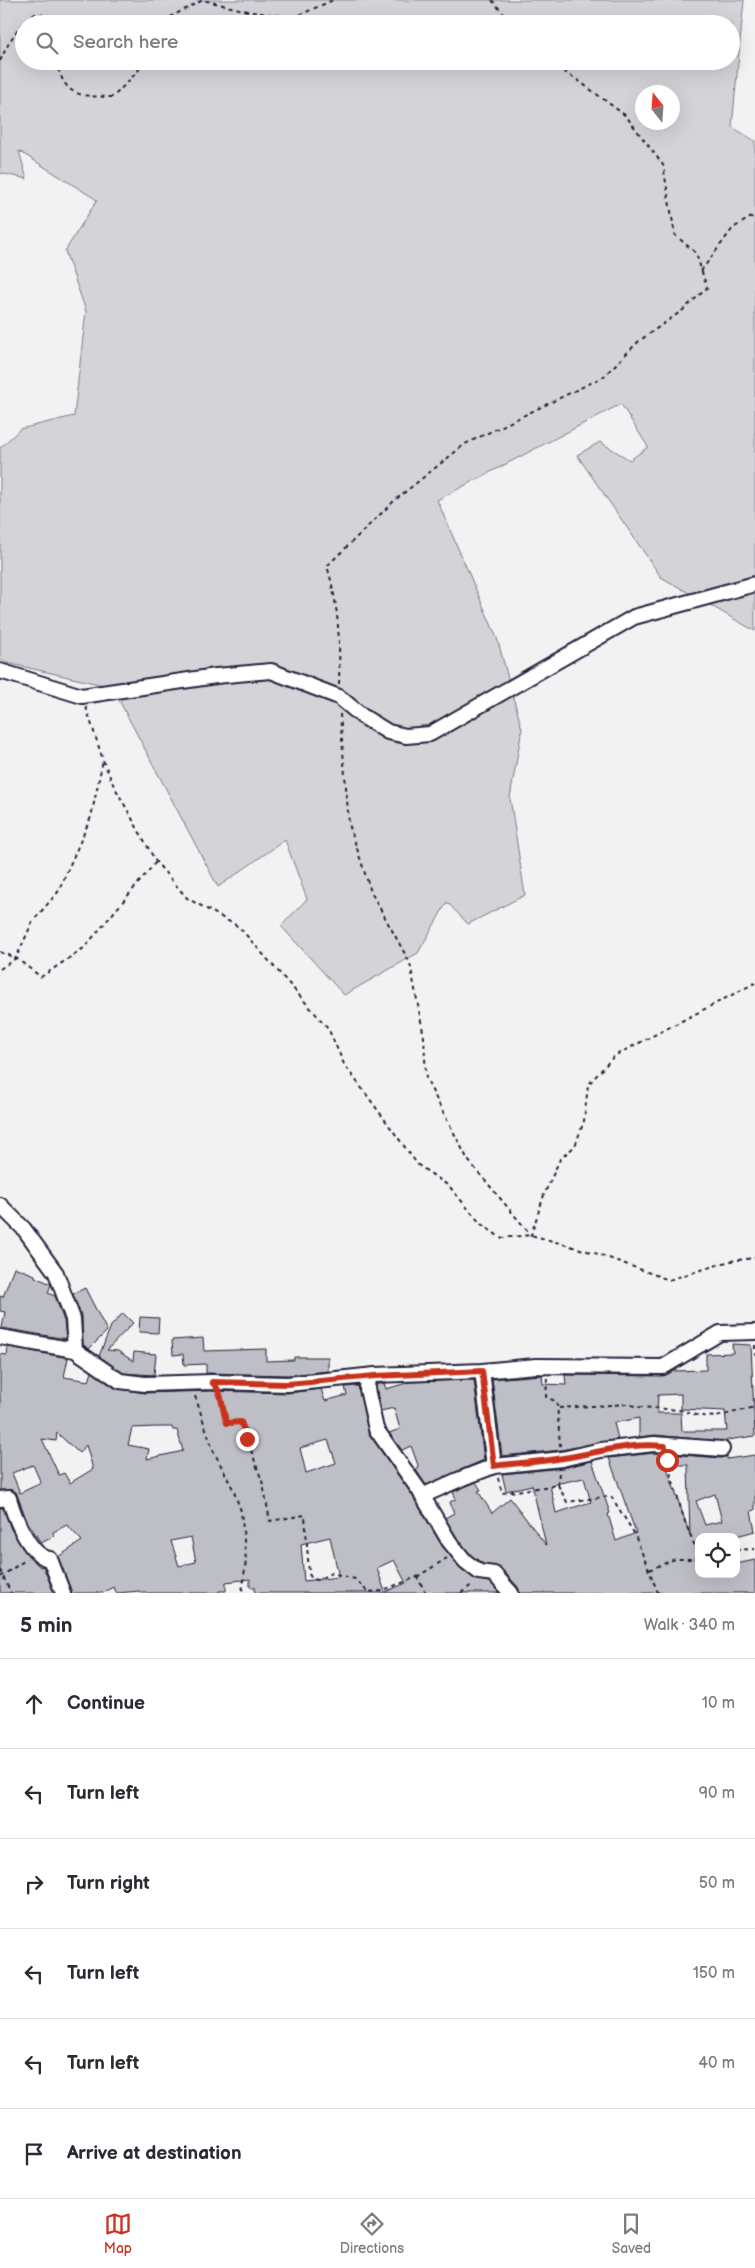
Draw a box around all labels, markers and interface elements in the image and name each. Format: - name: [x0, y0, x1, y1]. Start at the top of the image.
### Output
- search box: [15, 15, 740, 70]
- icon: search: [33, 29, 61, 57]
- text: Search here: [73, 31, 178, 54]
- north arrow: [635, 85, 680, 130]
- route end: [236, 1428, 259, 1451]
- route start: [656, 1449, 679, 1472]
- map controls: [695, 1533, 740, 1578]
- button: locate: [695, 1533, 740, 1578]
- text: 5 min: [20, 1613, 73, 1638]
- text: Walk · 340 m: [644, 1616, 735, 1635]
- icon: ahead: [20, 1690, 48, 1718]
- text: Continue: [67, 1692, 145, 1715]
- text: 10 m: [702, 1694, 735, 1713]
- icon: left: [20, 1780, 48, 1808]
- text: Turn left: [67, 1782, 139, 1805]
- text: 90 m: [699, 1784, 735, 1803]
- icon: right: [20, 1870, 48, 1898]
- text: Turn right: [67, 1872, 150, 1895]
- text: 50 m: [699, 1874, 735, 1893]
- icon: left: [20, 1960, 48, 1988]
- text: Turn left: [67, 1962, 139, 1985]
- text: 150 m: [693, 1964, 735, 1983]
- icon: left: [20, 2050, 48, 2078]
- text: Turn left: [67, 2052, 139, 2075]
- text: 40 m: [698, 2054, 735, 2073]
- icon: arrive: [20, 2140, 48, 2168]
- text: Arrive at destination: [67, 2142, 242, 2165]
- tab: Map: [104, 2210, 132, 2257]
- tab: Directions: [340, 2210, 404, 2257]
- tab: Saved: [612, 2210, 651, 2257]

